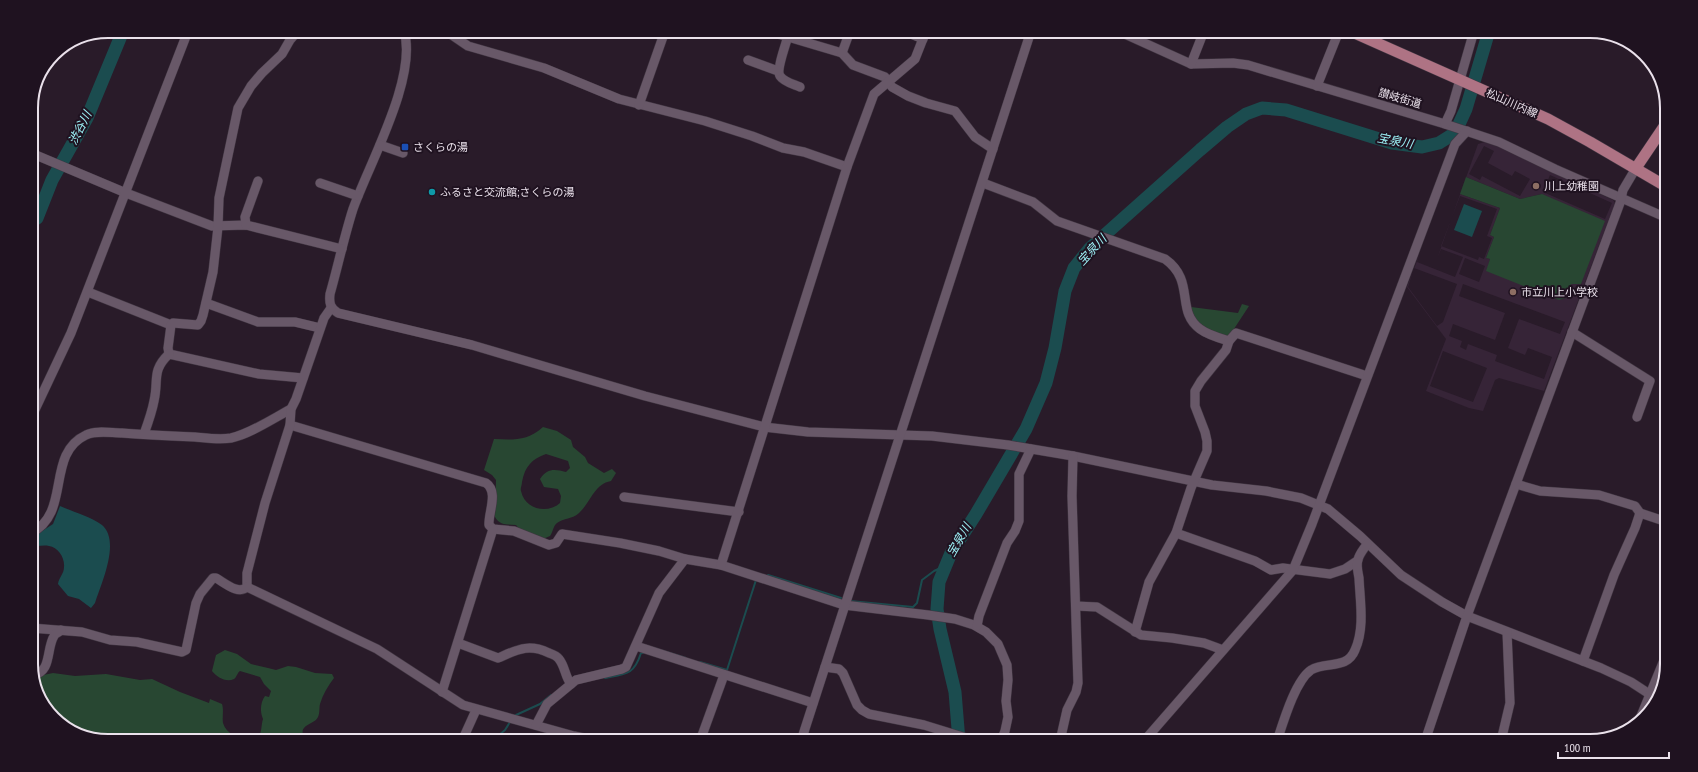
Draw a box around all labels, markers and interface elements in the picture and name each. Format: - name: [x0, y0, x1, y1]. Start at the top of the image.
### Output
- street label: 讃岐街道: [1377, 85, 1423, 111]
- street label: 松山川内線: [1484, 85, 1540, 121]
- water label: 渋谷川: [65, 107, 95, 147]
- water label: 宝泉川: [1376, 130, 1416, 152]
- place label: さくらの湯: [413, 140, 468, 154]
- marker: さくらの湯: [400, 142, 410, 152]
- place label: 川上幼稚園: [1544, 179, 1599, 193]
- marker: 川上幼稚園: [1531, 181, 1541, 191]
- place label: ふるさと交流館;さくらの湯: [440, 185, 574, 199]
- marker: ふるさと交流館;さくらの湯: [427, 187, 437, 197]
- water label: 宝泉川: [1074, 230, 1111, 268]
- place label: 市立川上小学校: [1521, 285, 1598, 299]
- marker: 市立川上小学校: [1508, 287, 1518, 297]
- water label: 宝泉川: [943, 519, 975, 559]
- scale bar: [1558, 734, 1669, 760]
- text: 100 m: [1564, 740, 1591, 755]

